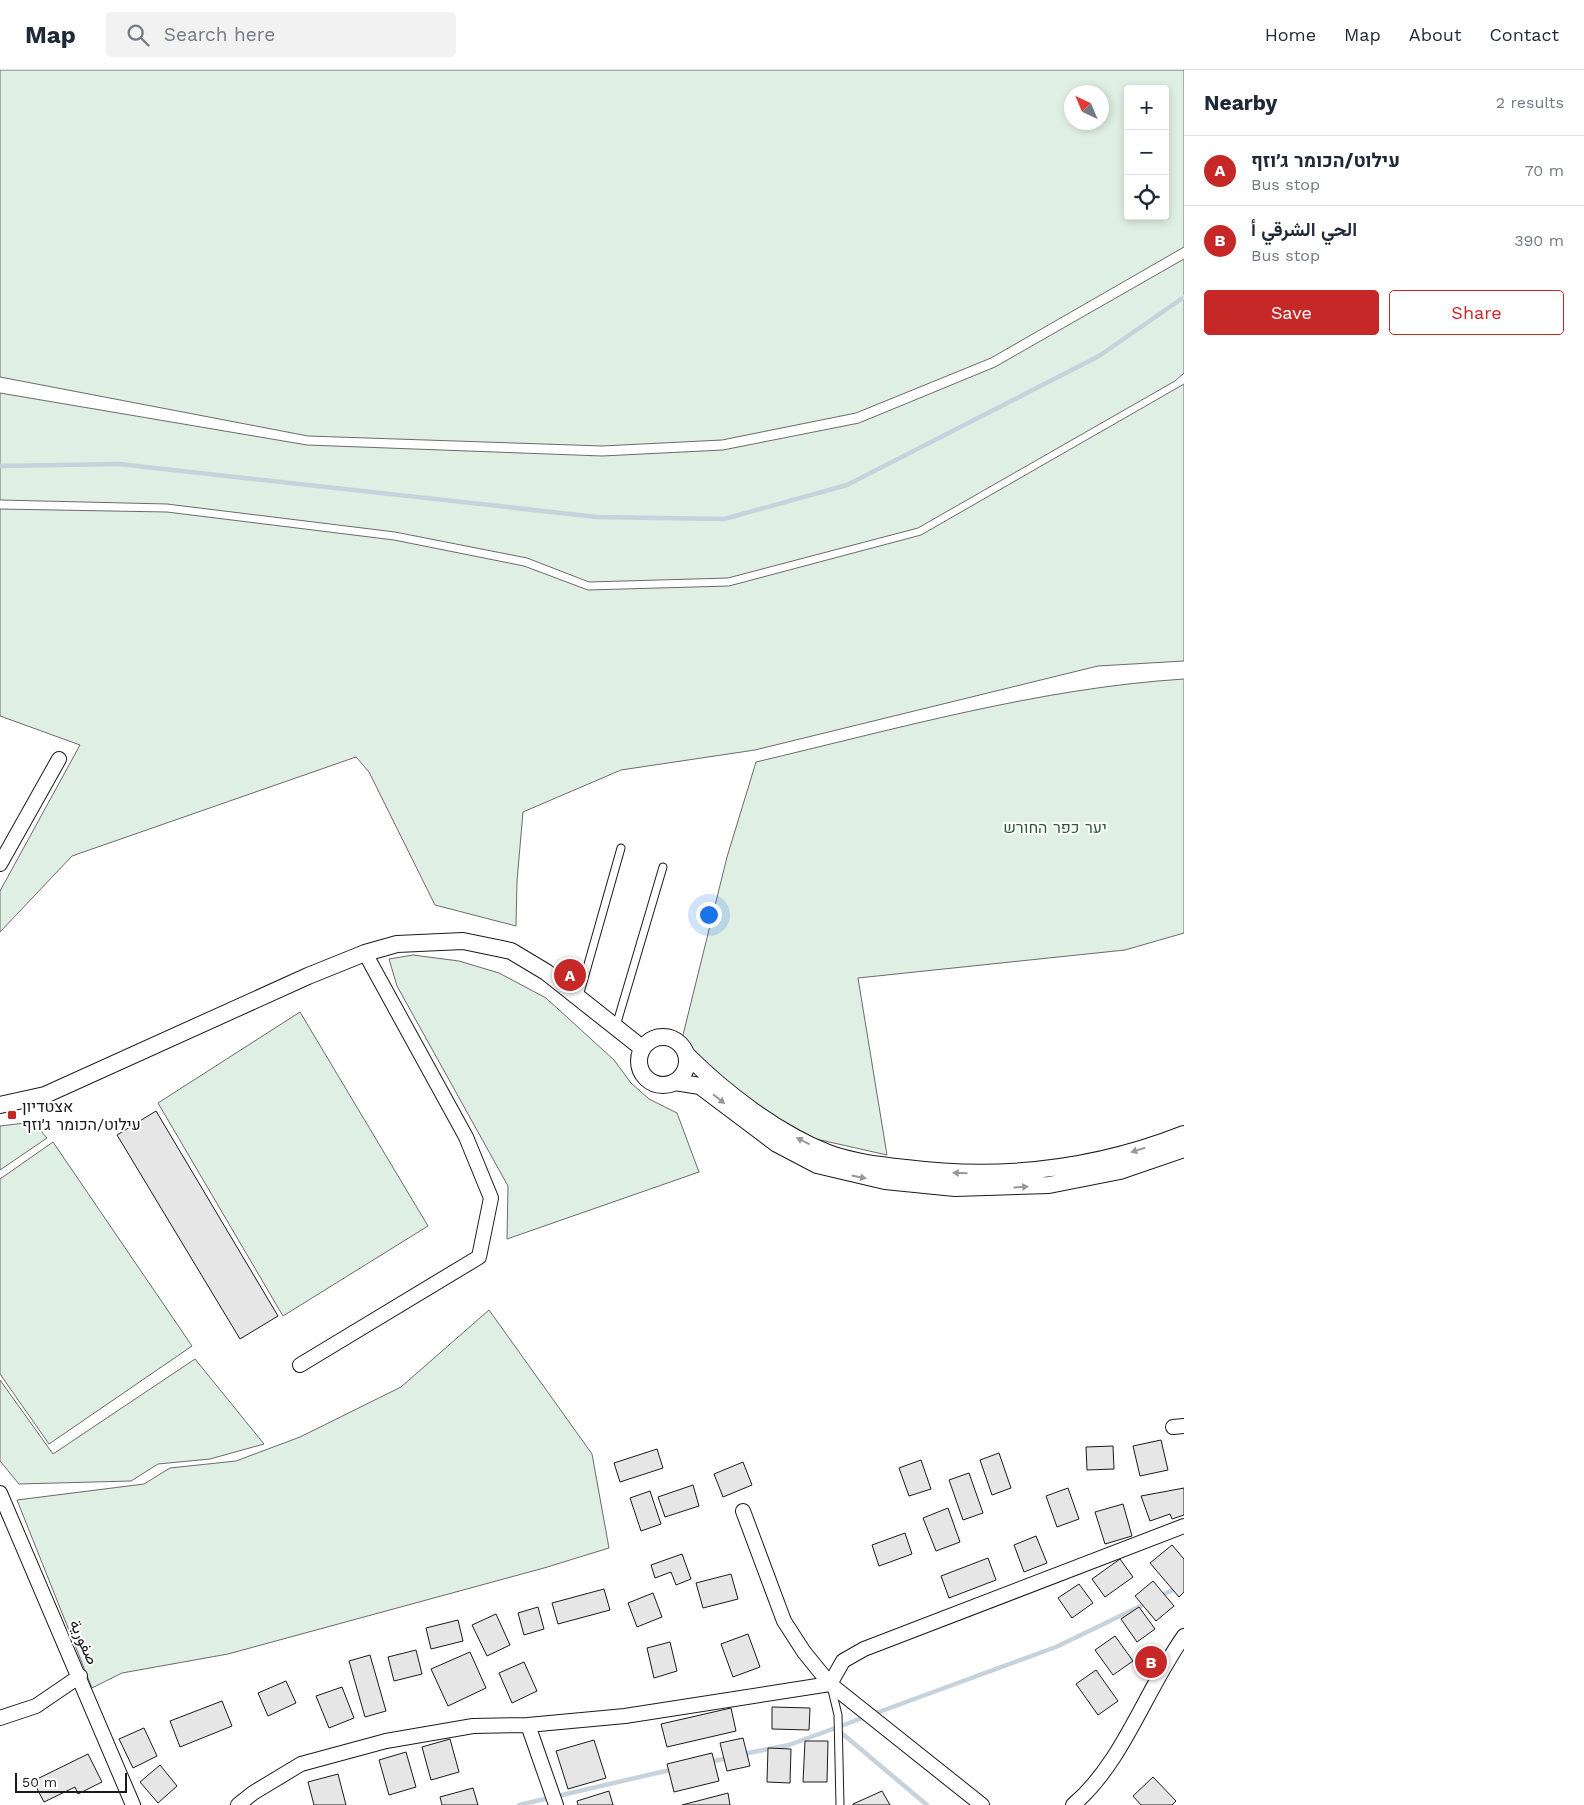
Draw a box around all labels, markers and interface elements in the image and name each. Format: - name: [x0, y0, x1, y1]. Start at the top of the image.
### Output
- search box: [106, 12, 456, 57]
- text: Map: [25, 21, 76, 49]
- icon: search: [124, 21, 152, 49]
- text: Search here: [164, 23, 275, 46]
- text: Home: [1265, 24, 1316, 45]
- text: Map: [1344, 24, 1381, 45]
- text: About: [1409, 24, 1461, 45]
- text: Contact: [1489, 24, 1559, 45]
- north arrow: [1064, 85, 1109, 130]
- map controls: [1124, 85, 1169, 220]
- button: +: [1124, 85, 1169, 130]
- text: Nearby: [1204, 90, 1277, 115]
- text: 2 results: [1496, 93, 1564, 112]
- button: −: [1124, 130, 1169, 175]
- text: עילוט/הכומר ג׳וזף: [1251, 149, 1400, 172]
- text: A: [1215, 161, 1225, 180]
- text: 70 m: [1525, 161, 1564, 180]
- button: locate: [1124, 175, 1169, 220]
- text: Bus stop: [1251, 175, 1320, 194]
- text: الحي الشرقي أ: [1251, 218, 1357, 241]
- text: B: [1215, 231, 1225, 250]
- text: 390 m: [1514, 231, 1564, 250]
- text: Bus stop: [1251, 246, 1320, 265]
- button: Save: [1204, 290, 1379, 335]
- button: Share: [1389, 290, 1564, 335]
- park label: יער כפר החורש: [1003, 818, 1107, 837]
- your location: [696, 902, 722, 928]
- pin: A: [554, 956, 586, 994]
- one-way arrow: [712, 1093, 725, 1104]
- place label: אצטדיון עילוט/הכומר ג׳וזף: [22, 1097, 141, 1134]
- marker: אצטדיון עילוט/הכומר ג׳וזף: [6, 1109, 18, 1121]
- one-way arrow: [795, 1137, 810, 1145]
- one-way arrow: [1131, 1147, 1146, 1155]
- one-way arrow: [952, 1169, 968, 1177]
- one-way arrow: [852, 1173, 868, 1181]
- one-way arrow: [1013, 1183, 1029, 1191]
- street label: صفورية: [65, 1617, 102, 1668]
- pin: B: [1135, 1643, 1167, 1681]
- scale bar: [15, 1770, 128, 1793]
- text: 50 m: [22, 1774, 57, 1790]

